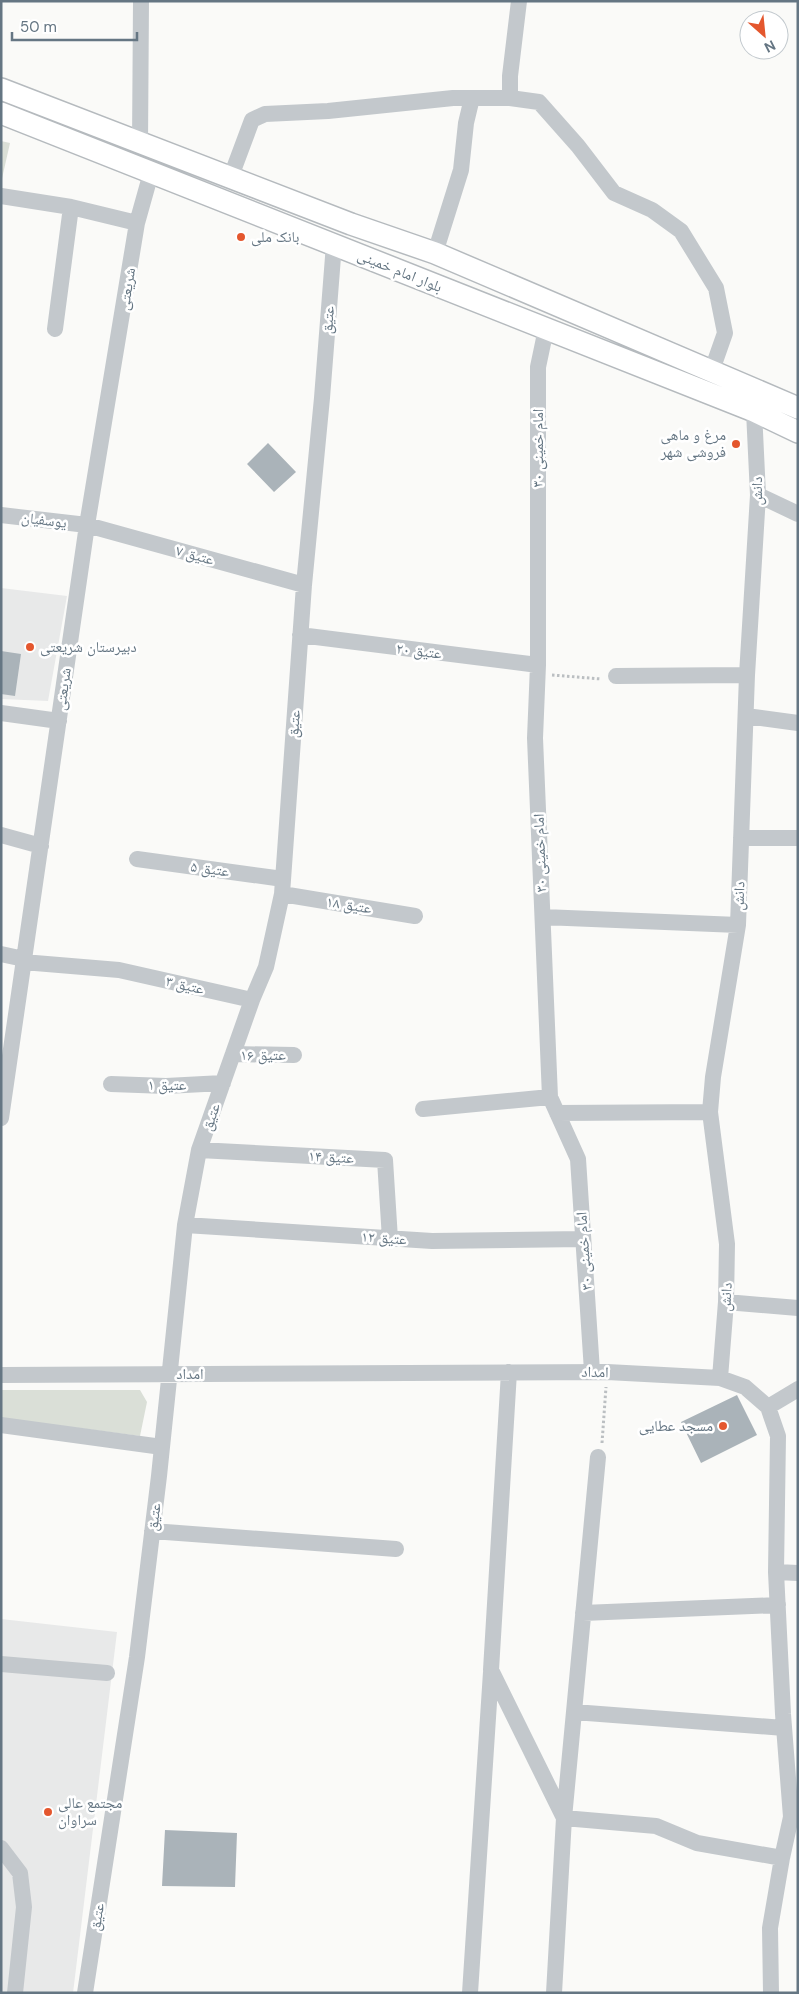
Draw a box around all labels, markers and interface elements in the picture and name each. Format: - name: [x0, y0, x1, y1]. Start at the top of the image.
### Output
- scale bar: [12, 10, 138, 42]
- north arrow: [739, 10, 789, 60]
- text: 50 m: [20, 17, 57, 37]
- text: N: [761, 36, 779, 57]
- place label: بانک ملی: [251, 227, 300, 247]
- marker: بانک ملی: [235, 231, 247, 243]
- street label: بلوار امام خمینی: [355, 245, 445, 297]
- street label: شریعتی: [114, 266, 140, 312]
- street label: عتیق: [317, 305, 339, 335]
- street label: امام خمینی ۳۰: [528, 409, 548, 487]
- place label: مرغ و ماهی فروشی شهر: [660, 425, 726, 462]
- marker: مرغ و ماهی فروشی شهر: [730, 438, 742, 450]
- street label: دانش: [747, 476, 767, 506]
- street label: یوسفیان: [20, 507, 68, 533]
- street label: عتیق ۷: [174, 540, 217, 570]
- place label: دبیرستان شریعتی: [40, 637, 137, 657]
- street label: عتیق ۲۰: [395, 638, 443, 664]
- marker: دبیرستان شریعتی: [24, 641, 36, 653]
- street label: شریعتی: [50, 666, 76, 712]
- street label: عتیق: [283, 709, 305, 739]
- street label: امام خمینی ۳۰: [529, 813, 551, 893]
- street label: عتیق ۵: [189, 856, 231, 882]
- street label: دانش: [728, 881, 750, 911]
- street label: عتیق ۱۸: [325, 892, 373, 919]
- street label: عتیق ۳: [164, 971, 207, 999]
- street label: عتیق ۱۶: [240, 1045, 286, 1065]
- street label: عتیق ۱: [148, 1075, 187, 1095]
- street label: عتیق: [197, 1100, 225, 1134]
- street label: عتیق ۱۴: [308, 1146, 355, 1168]
- street label: امام خمینی ۳۰: [571, 1211, 597, 1291]
- street label: عتیق ۱۲: [361, 1226, 408, 1250]
- street label: دانش: [715, 1282, 737, 1312]
- street label: امداد: [581, 1362, 609, 1382]
- street label: امداد: [176, 1364, 204, 1384]
- place label: مسجد عطایی: [639, 1416, 713, 1436]
- marker: مسجد عطایی: [717, 1420, 729, 1432]
- street label: عتیق: [142, 1501, 166, 1532]
- place label: مجتمع عالی سراوان: [58, 1793, 123, 1830]
- marker: مجتمع عالی سراوان: [42, 1806, 54, 1818]
- street label: عتیق: [85, 1901, 109, 1932]

